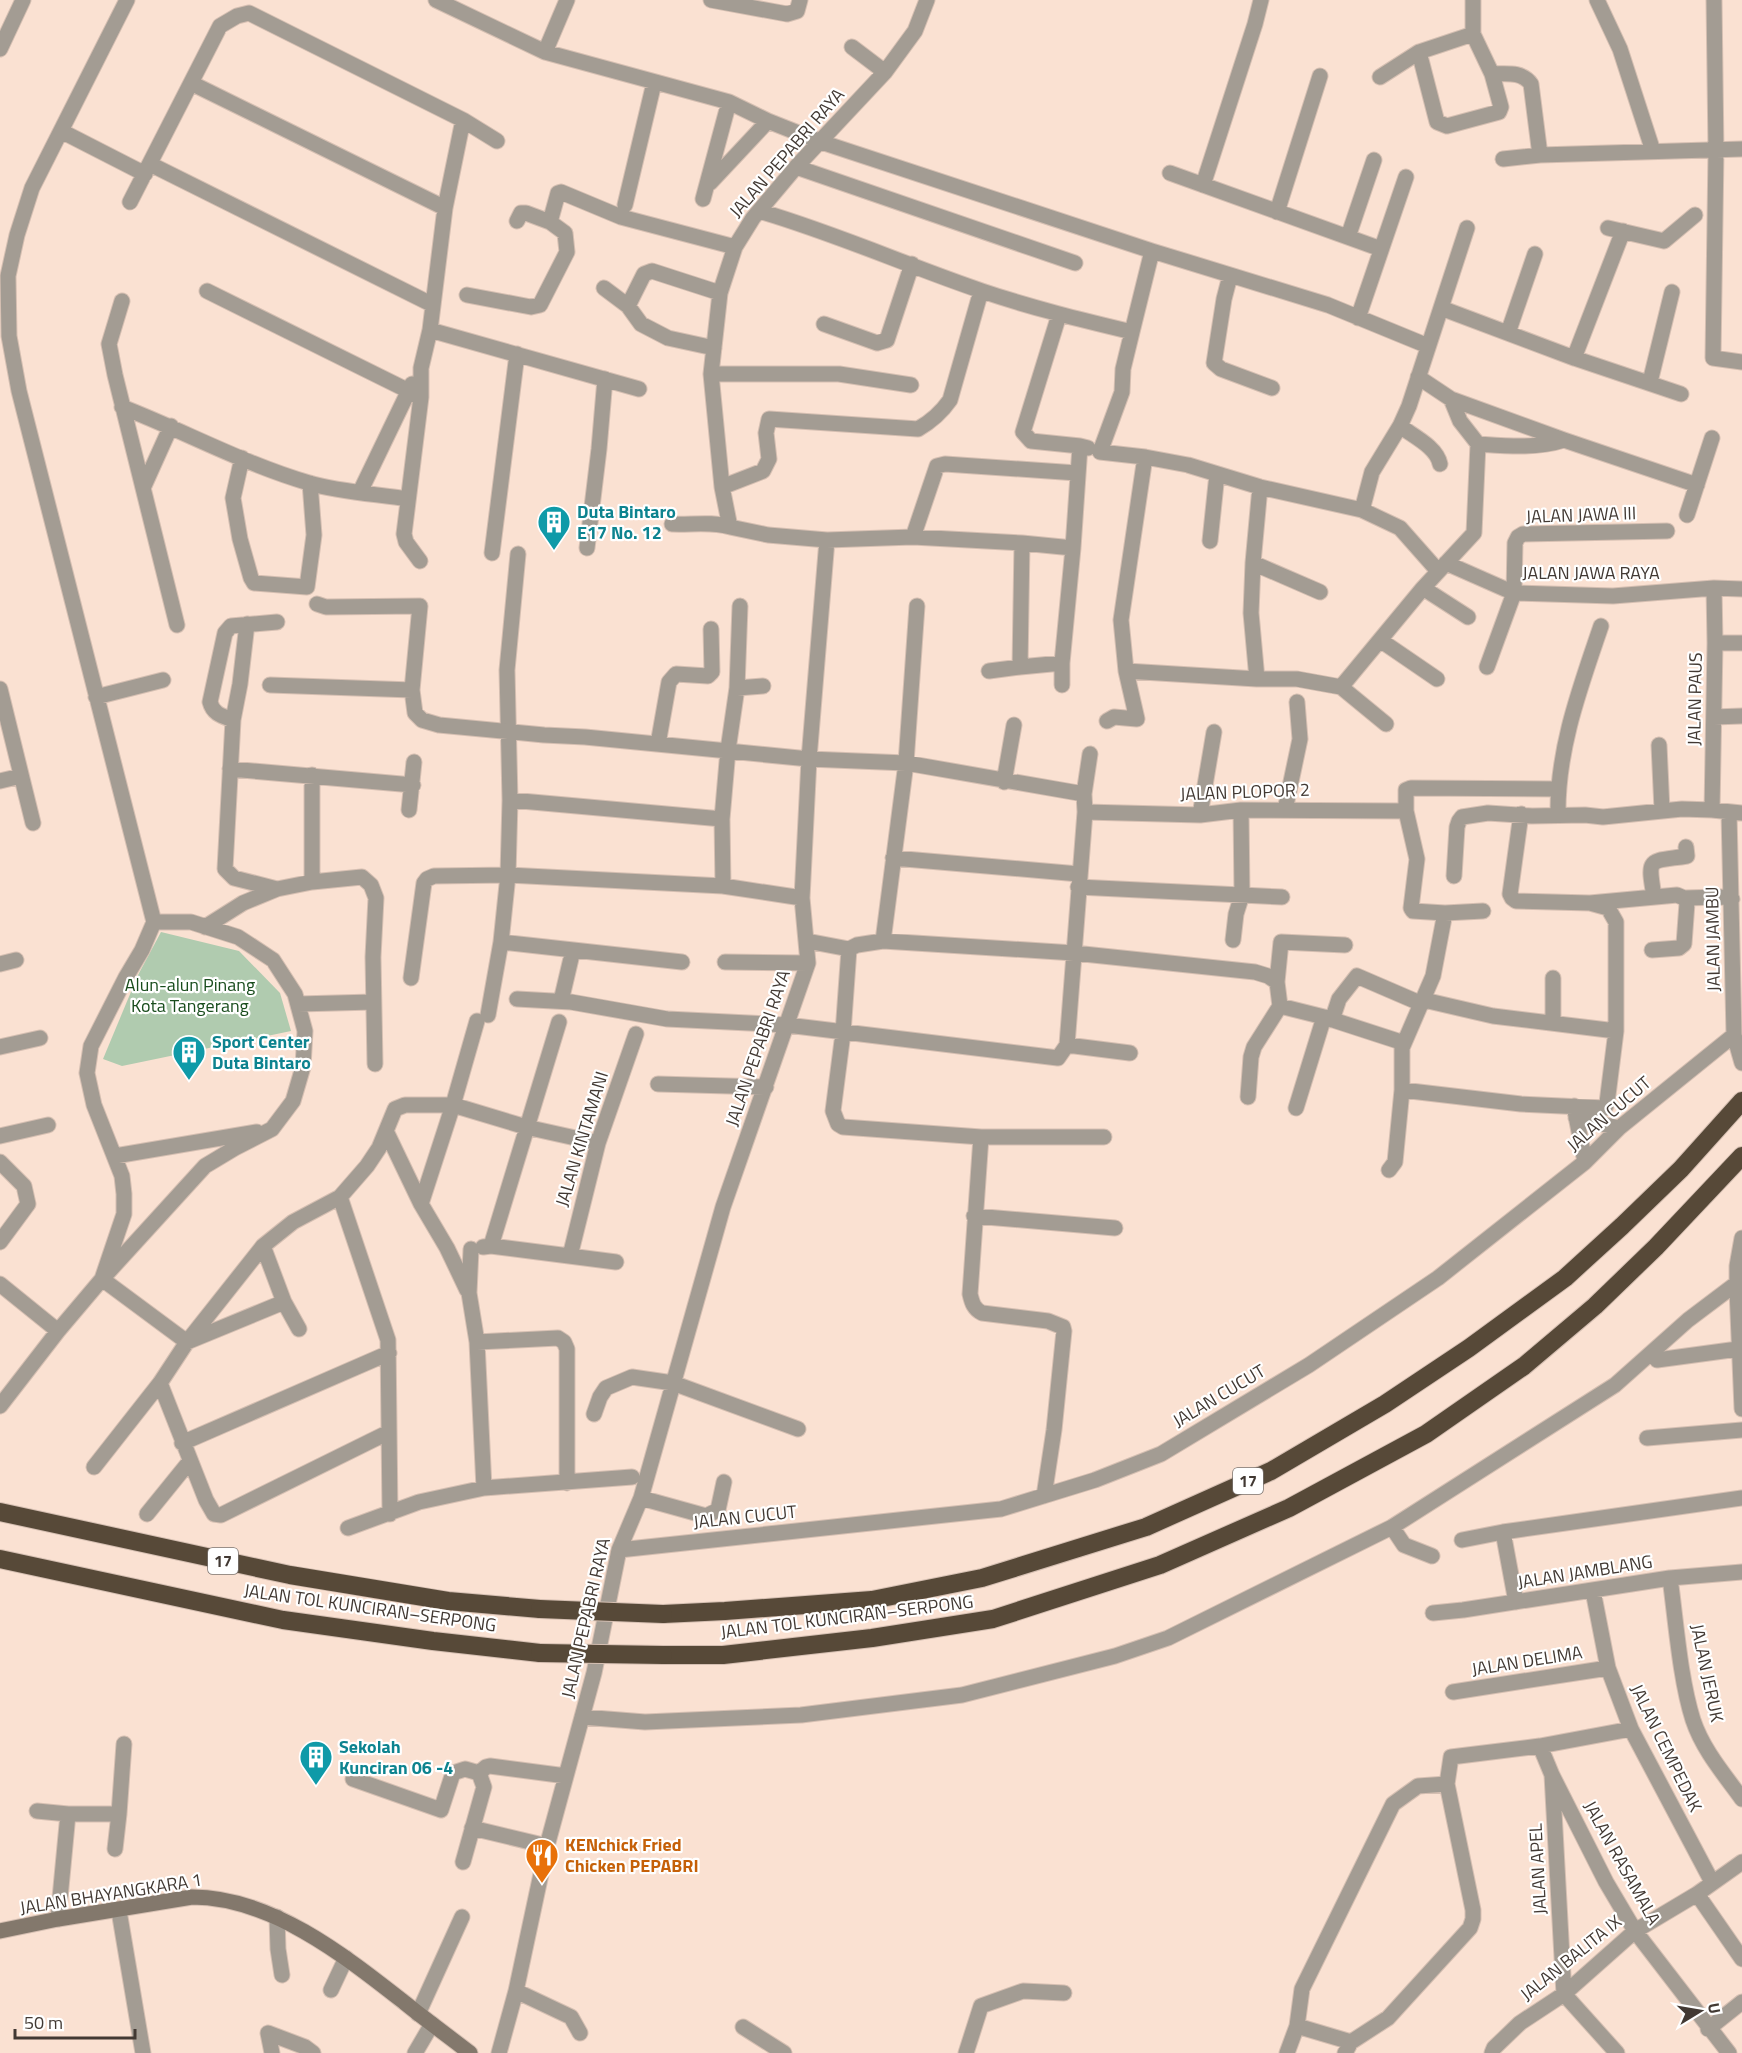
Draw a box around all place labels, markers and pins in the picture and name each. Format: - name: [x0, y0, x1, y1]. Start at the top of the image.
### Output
- place label: Duta Bintaro E17 No. 12: [577, 498, 676, 546]
- building icon: Duta Bintaro E17 No. 12: [536, 504, 572, 551]
- place label: Sport Center Duta Bintaro: [212, 1028, 311, 1076]
- building icon: Sport Center Duta Bintaro: [171, 1034, 207, 1081]
- place label: Sekolah Kunciran 06 -4: [339, 1733, 453, 1781]
- building icon: Sekolah Kunciran 06 -4: [298, 1739, 334, 1786]
- place label: KENchick Fried Chicken PEPABRI: [565, 1831, 699, 1879]
- restaurant icon: KENchick Fried Chicken PEPABRI: [524, 1837, 560, 1884]

